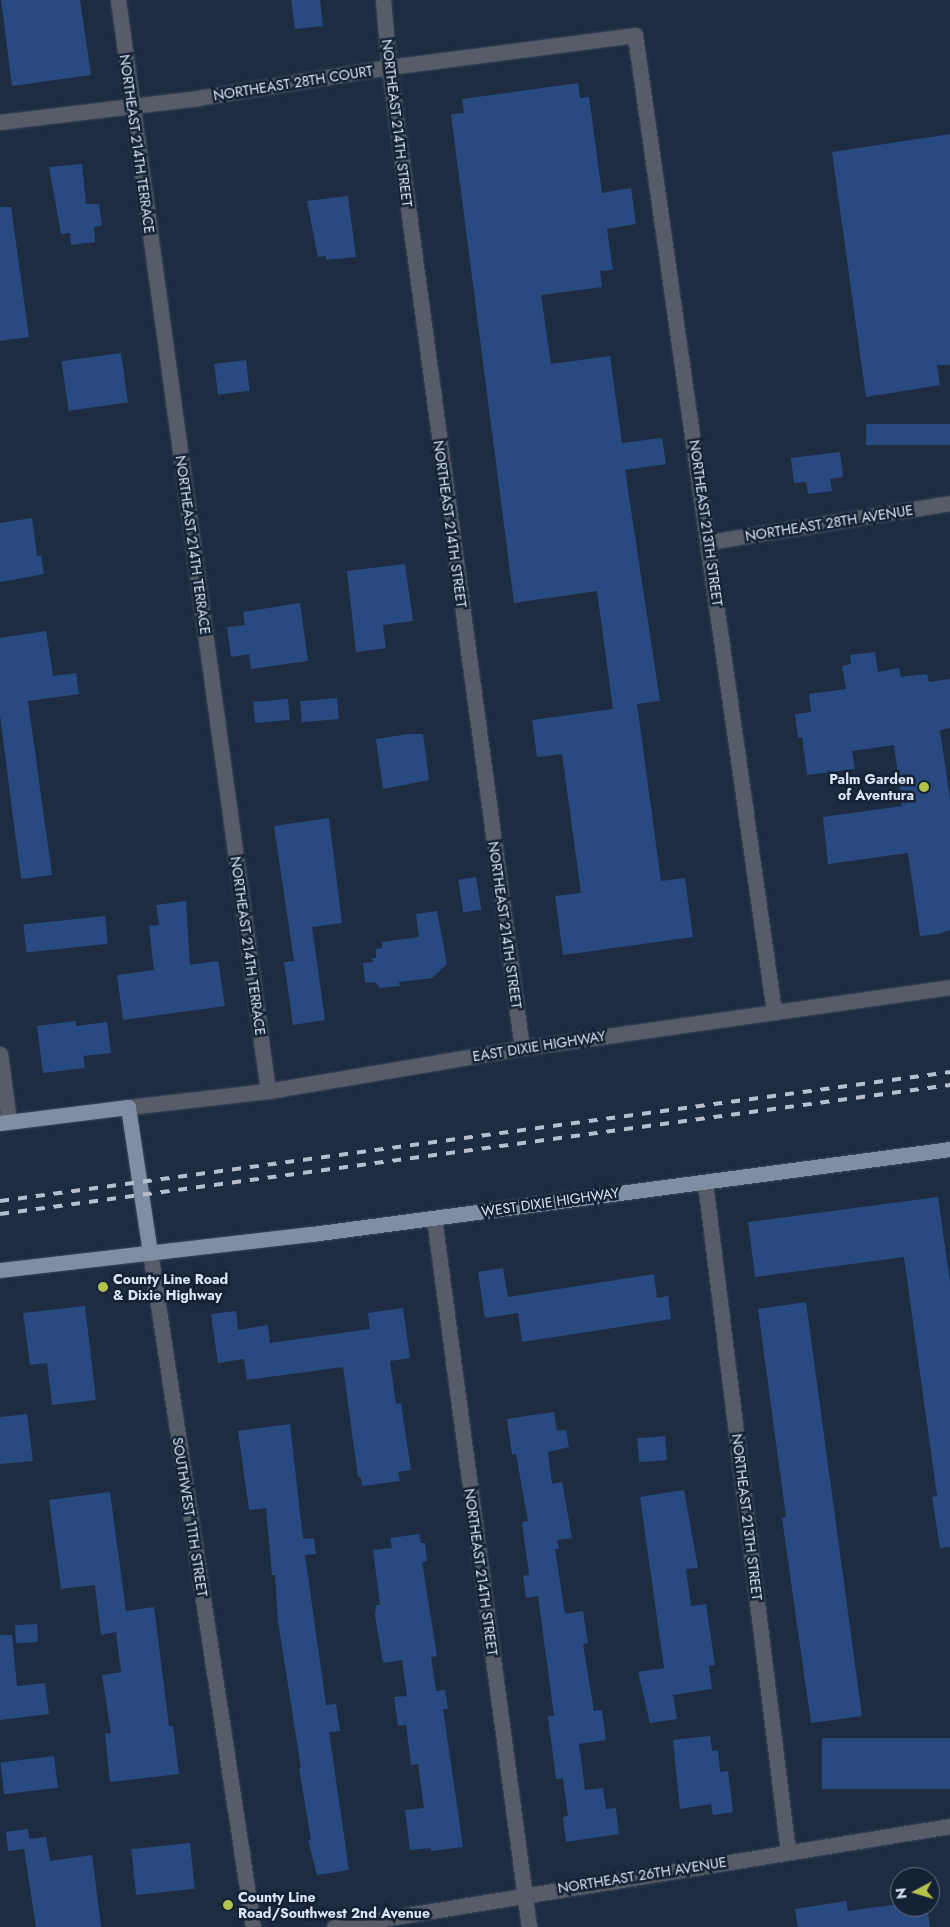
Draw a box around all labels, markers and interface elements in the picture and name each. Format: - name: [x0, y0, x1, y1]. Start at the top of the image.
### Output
- street label: NORTHEAST 214TH STREET: [378, 38, 416, 208]
- street label: NORTHEAST 214TH TERRACE: [116, 53, 158, 235]
- street label: NORTHEAST 28TH COURT: [212, 62, 374, 104]
- street label: NORTHEAST 214TH STREET: [430, 439, 470, 609]
- street label: NORTHEAST 213TH STREET: [686, 439, 726, 607]
- street label: NORTHEAST 214TH TERRACE: [172, 454, 214, 636]
- street label: NORTHEAST 28TH AVENUE: [744, 501, 914, 545]
- place label: Palm Garden of Aventura: [829, 771, 914, 804]
- marker: Palm Garden of Aventura: [918, 781, 930, 793]
- street label: NORTHEAST 214TH STREET: [485, 840, 525, 1010]
- street label: NORTHEAST 214TH TERRACE: [227, 855, 269, 1037]
- street label: EAST DIXIE HIGHWAY: [471, 1027, 607, 1065]
- street label: WEST DIXIE HIGHWAY: [480, 1184, 620, 1220]
- place label: County Line Road & Dixie Highway: [113, 1271, 228, 1304]
- marker: County Line Road & Dixie Highway: [97, 1281, 109, 1293]
- street label: NORTHEAST 213TH STREET: [728, 1433, 766, 1601]
- street label: SOUTHWEST 11TH STREET: [169, 1436, 211, 1598]
- street label: NORTHEAST 214TH STREET: [461, 1487, 501, 1657]
- street label: NORTHEAST 26TH AVENUE: [557, 1853, 727, 1897]
- north arrow: [890, 1867, 940, 1917]
- text: N: [891, 1887, 912, 1900]
- place label: County Line Road/Southwest 2nd Avenue: [238, 1889, 430, 1921]
- marker: County Line Road/Southwest 2nd Avenue: [222, 1899, 234, 1911]

